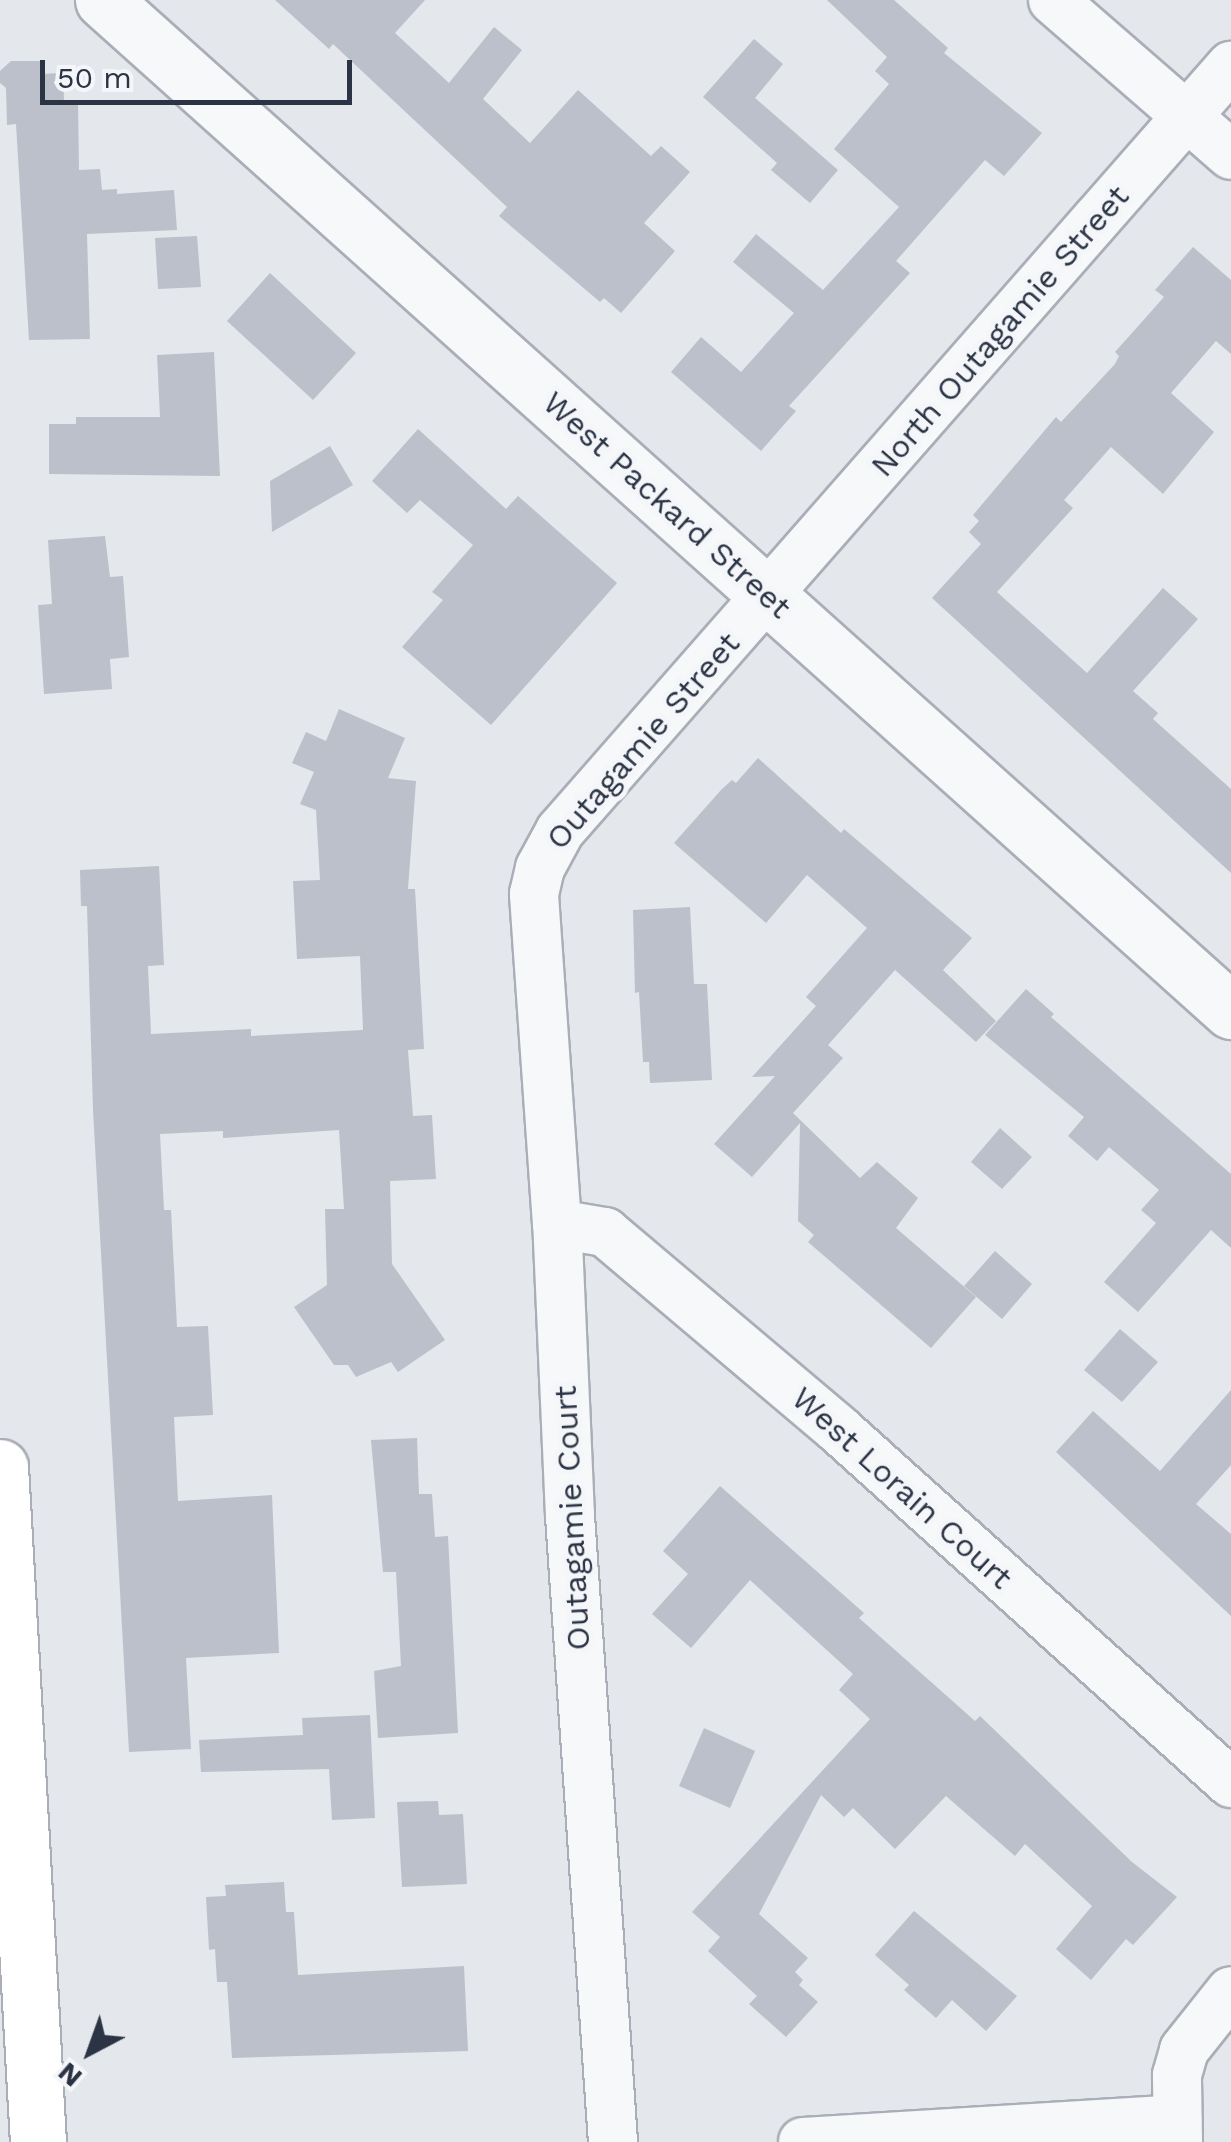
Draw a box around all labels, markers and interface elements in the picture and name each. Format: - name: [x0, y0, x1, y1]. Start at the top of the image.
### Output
- scale bar: [45, 40, 358, 102]
- text: 50 m: [57, 60, 132, 95]
- street label: North Outagamie Street: [863, 177, 1137, 485]
- street label: West Packard Street: [535, 383, 799, 627]
- street label: Outagamie Street: [538, 625, 748, 857]
- street label: West Lorain Court: [784, 1379, 1020, 1597]
- street label: Outagamie Court: [546, 1385, 598, 1651]
- north arrow: [40, 2002, 140, 2102]
- text: N: [51, 2056, 89, 2094]

